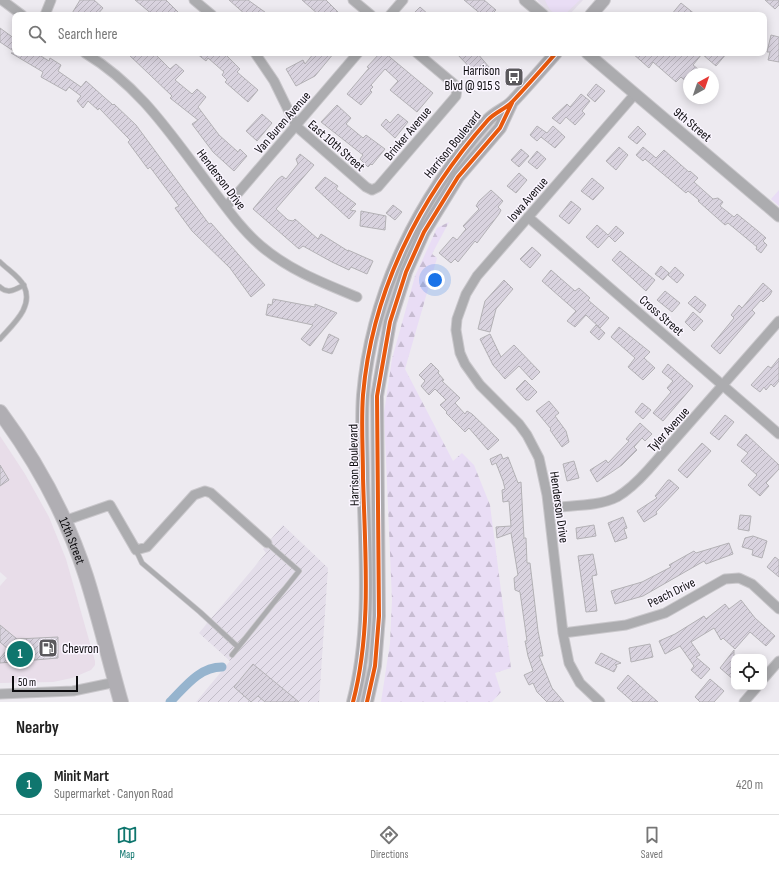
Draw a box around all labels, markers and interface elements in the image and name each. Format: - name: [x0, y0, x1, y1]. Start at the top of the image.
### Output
- search box: [12, 12, 767, 56]
- icon: search: [26, 23, 48, 45]
- text: Search here: [58, 25, 118, 44]
- place label: Harrison Blvd @ 915 S: [444, 63, 500, 94]
- bus stop icon: Harrison Blvd @ 915 S: [503, 66, 525, 88]
- north arrow: [683, 68, 719, 104]
- street label: Van Buren Avenue: [251, 88, 314, 157]
- street label: Brinker Avenue: [381, 104, 435, 164]
- street label: 9th Street: [670, 104, 715, 145]
- street label: Harrison Boulevard: [421, 108, 485, 182]
- street label: East 10th Street: [305, 117, 368, 175]
- street label: Henderson Drive: [193, 146, 249, 213]
- street label: Iowa Avenue: [504, 174, 551, 225]
- your location: [425, 270, 445, 290]
- street label: Cross Street: [636, 292, 687, 339]
- street label: Tyler Avenue: [644, 404, 693, 455]
- street label: Harrison Boulevard: [345, 424, 363, 506]
- street label: Henderson Drive: [546, 470, 572, 544]
- street label: 12th Street: [55, 515, 88, 566]
- street label: Peach Drive: [645, 574, 698, 611]
- fuel station icon: Chevron: [37, 637, 59, 659]
- pin: 1: [7, 639, 33, 669]
- place label: Chevron: [62, 641, 99, 657]
- map controls: [731, 654, 767, 690]
- button: locate: [731, 654, 767, 690]
- scale bar: [12, 674, 78, 693]
- text: 50 m: [18, 676, 36, 689]
- text: Nearby: [16, 718, 59, 738]
- text: Minit Mart: [54, 767, 109, 786]
- text: 1: [26, 777, 32, 793]
- text: 420 m: [736, 777, 763, 793]
- text: Supermarket · Canyon Road: [54, 786, 173, 802]
- tab: Map: [116, 824, 138, 861]
- tab: Directions: [371, 824, 408, 861]
- tab: Saved: [641, 824, 663, 861]

